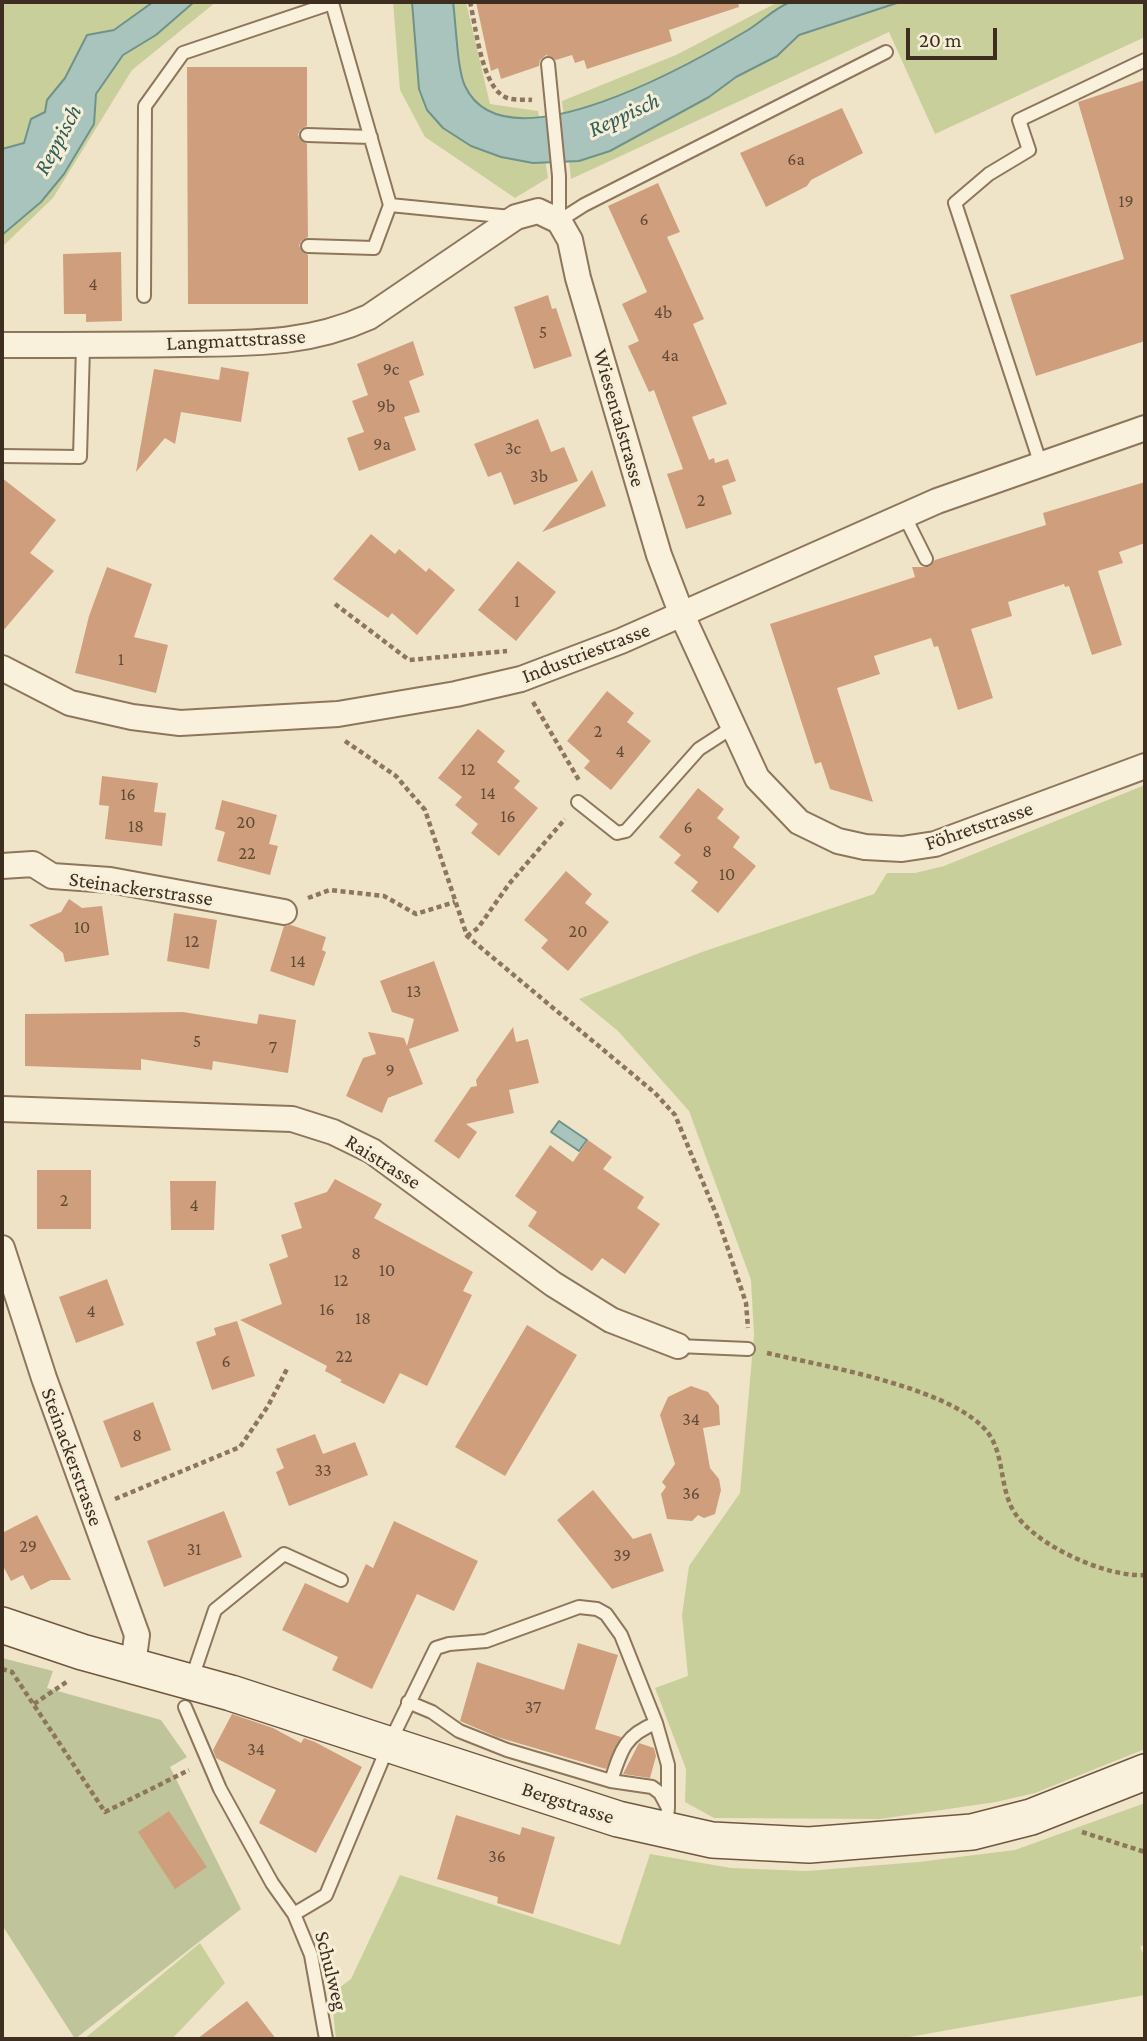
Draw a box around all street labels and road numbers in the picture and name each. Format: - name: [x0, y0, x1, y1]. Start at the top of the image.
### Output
- street label: Langmattstrasse: [166, 324, 306, 356]
- street label: Wiesentalstrasse: [587, 346, 651, 490]
- street label: Industriestrasse: [519, 617, 653, 689]
- street label: Föhretstrasse: [922, 796, 1036, 856]
- street label: Steinackerstrasse: [67, 866, 215, 912]
- street label: Raistrasse: [341, 1129, 425, 1195]
- street label: Steinackerstrasse: [35, 1385, 109, 1529]
- street label: Bergstrasse: [519, 1776, 617, 1830]
- street label: Schulweg: [309, 1929, 353, 2013]

